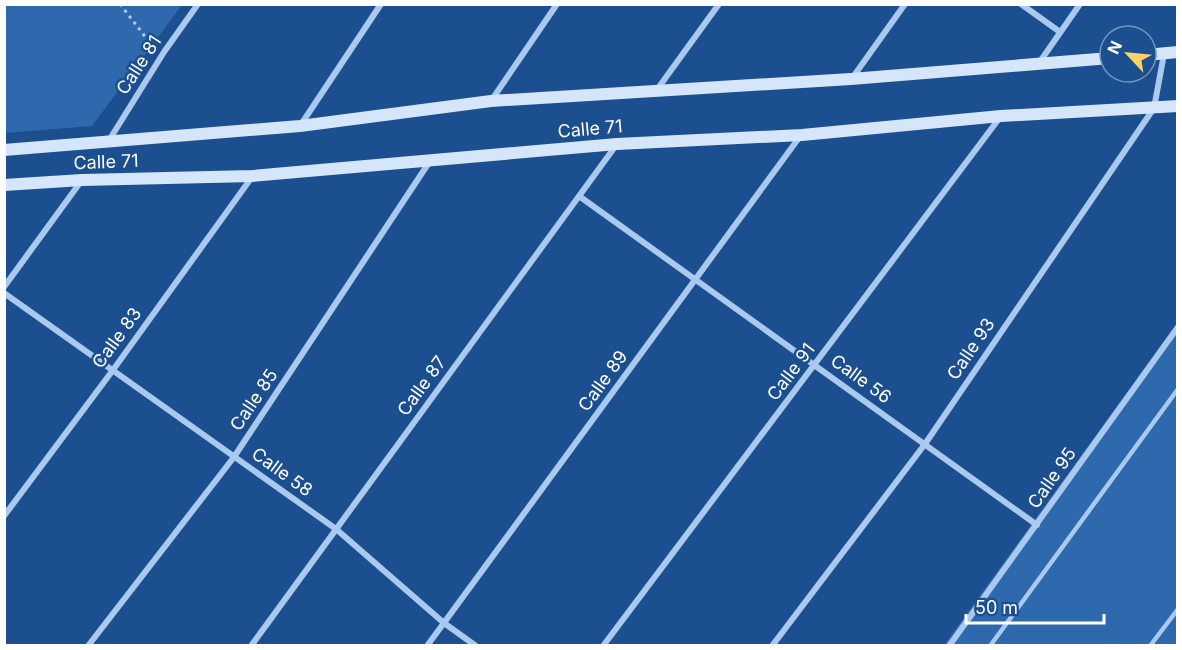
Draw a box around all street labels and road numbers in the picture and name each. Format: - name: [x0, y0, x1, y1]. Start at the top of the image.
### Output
- street label: Calle 81: [112, 31, 165, 98]
- street label: Calle 71: [557, 115, 623, 142]
- street label: Calle 71: [73, 150, 139, 173]
- street label: Calle 83: [88, 303, 146, 372]
- street label: Calle 93: [942, 314, 999, 384]
- street label: Calle 91: [762, 339, 819, 404]
- street label: Calle 89: [574, 346, 632, 415]
- street label: Calle 56: [827, 350, 896, 408]
- street label: Calle 87: [393, 352, 450, 420]
- street label: Calle 85: [225, 365, 282, 434]
- street label: Calle 58: [248, 443, 317, 501]
- street label: Calle 95: [1023, 443, 1080, 512]

